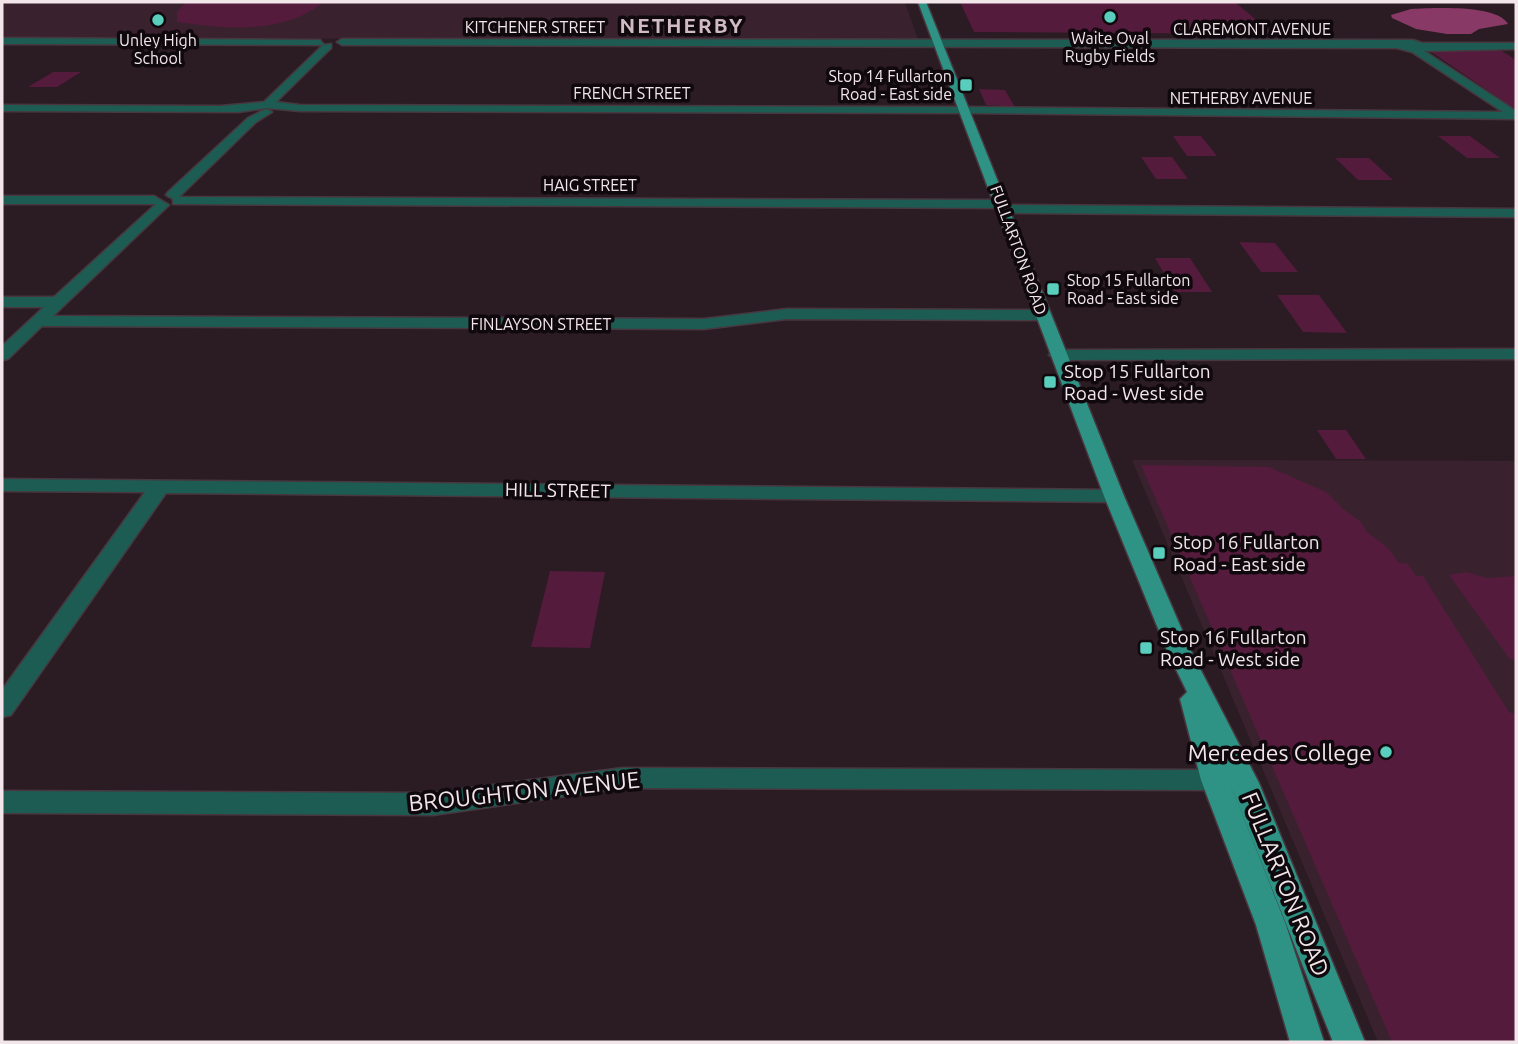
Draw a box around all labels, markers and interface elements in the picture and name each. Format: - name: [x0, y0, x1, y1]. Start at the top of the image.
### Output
- marker: Waite Oval Rugby Fields: [1102, 9, 1118, 25]
- marker: Unley High School: [150, 12, 166, 28]
- district label: NETHERBY: [619, 13, 745, 37]
- street label: KITCHENER STREET: [465, 18, 605, 36]
- street label: CLAREMONT AVENUE: [1173, 20, 1331, 38]
- place label: Waite Oval Rugby Fields: [1065, 29, 1155, 65]
- place label: Unley High School: [119, 31, 197, 67]
- place label: Stop 14 Fullarton Road - East side: [828, 67, 952, 103]
- marker: Stop 14 Fullarton Road - East side: [958, 77, 974, 93]
- street label: FRENCH STREET: [573, 84, 691, 102]
- street label: NETHERBY AVENUE: [1170, 89, 1312, 107]
- street label: HAIG STREET: [543, 176, 637, 194]
- street label: FULLARTON ROAD: [987, 183, 1051, 317]
- place label: Stop 15 Fullarton Road - East side: [1067, 271, 1191, 307]
- marker: Stop 15 Fullarton Road - East side: [1045, 281, 1061, 297]
- street label: FINLAYSON STREET: [470, 315, 612, 333]
- place label: Stop 15 Fullarton Road - West side: [1064, 360, 1211, 404]
- marker: Stop 15 Fullarton Road - West side: [1042, 374, 1058, 390]
- street label: HILL STREET: [505, 478, 612, 502]
- place label: Stop 16 Fullarton Road - East side: [1173, 531, 1320, 575]
- marker: Stop 16 Fullarton Road - East side: [1151, 545, 1167, 561]
- place label: Stop 16 Fullarton Road - West side: [1160, 626, 1307, 670]
- marker: Stop 16 Fullarton Road - West side: [1138, 640, 1154, 656]
- place label: Mercedes College: [1188, 740, 1372, 765]
- marker: Mercedes College: [1378, 744, 1394, 760]
- street label: BROUGHTON AVENUE: [407, 766, 641, 816]
- street label: FULLARTON ROAD: [1238, 788, 1334, 980]

